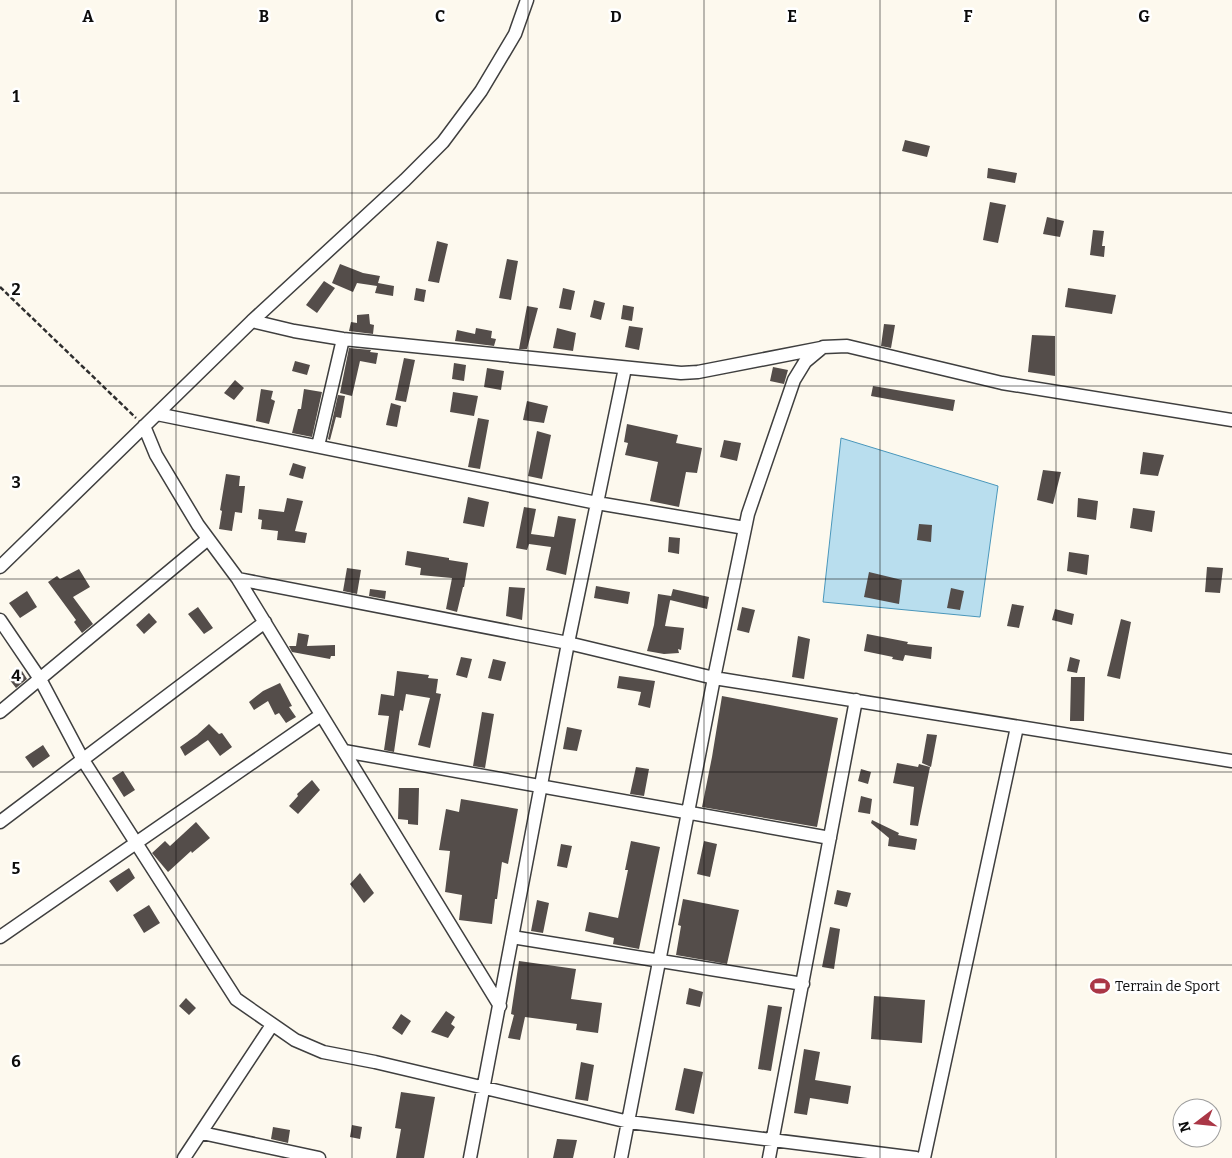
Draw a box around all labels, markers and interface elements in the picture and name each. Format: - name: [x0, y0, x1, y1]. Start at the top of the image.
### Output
- text: A: [82, 7, 94, 26]
- text: B: [259, 7, 269, 26]
- text: C: [435, 7, 445, 26]
- text: D: [610, 7, 622, 26]
- text: E: [787, 7, 797, 26]
- text: F: [964, 7, 973, 26]
- text: G: [1138, 7, 1150, 26]
- text: 1: [13, 87, 20, 106]
- text: 2: [11, 280, 21, 299]
- text: 3: [11, 473, 21, 492]
- text: 4: [11, 666, 21, 685]
- text: 5: [12, 859, 21, 878]
- sports icon: Terrain de Sport: [1089, 975, 1111, 997]
- place label: Terrain de Sport: [1115, 978, 1220, 995]
- text: 6: [11, 1052, 21, 1071]
- north arrow: [1172, 1098, 1222, 1148]
- text: N: [1175, 1119, 1195, 1134]

